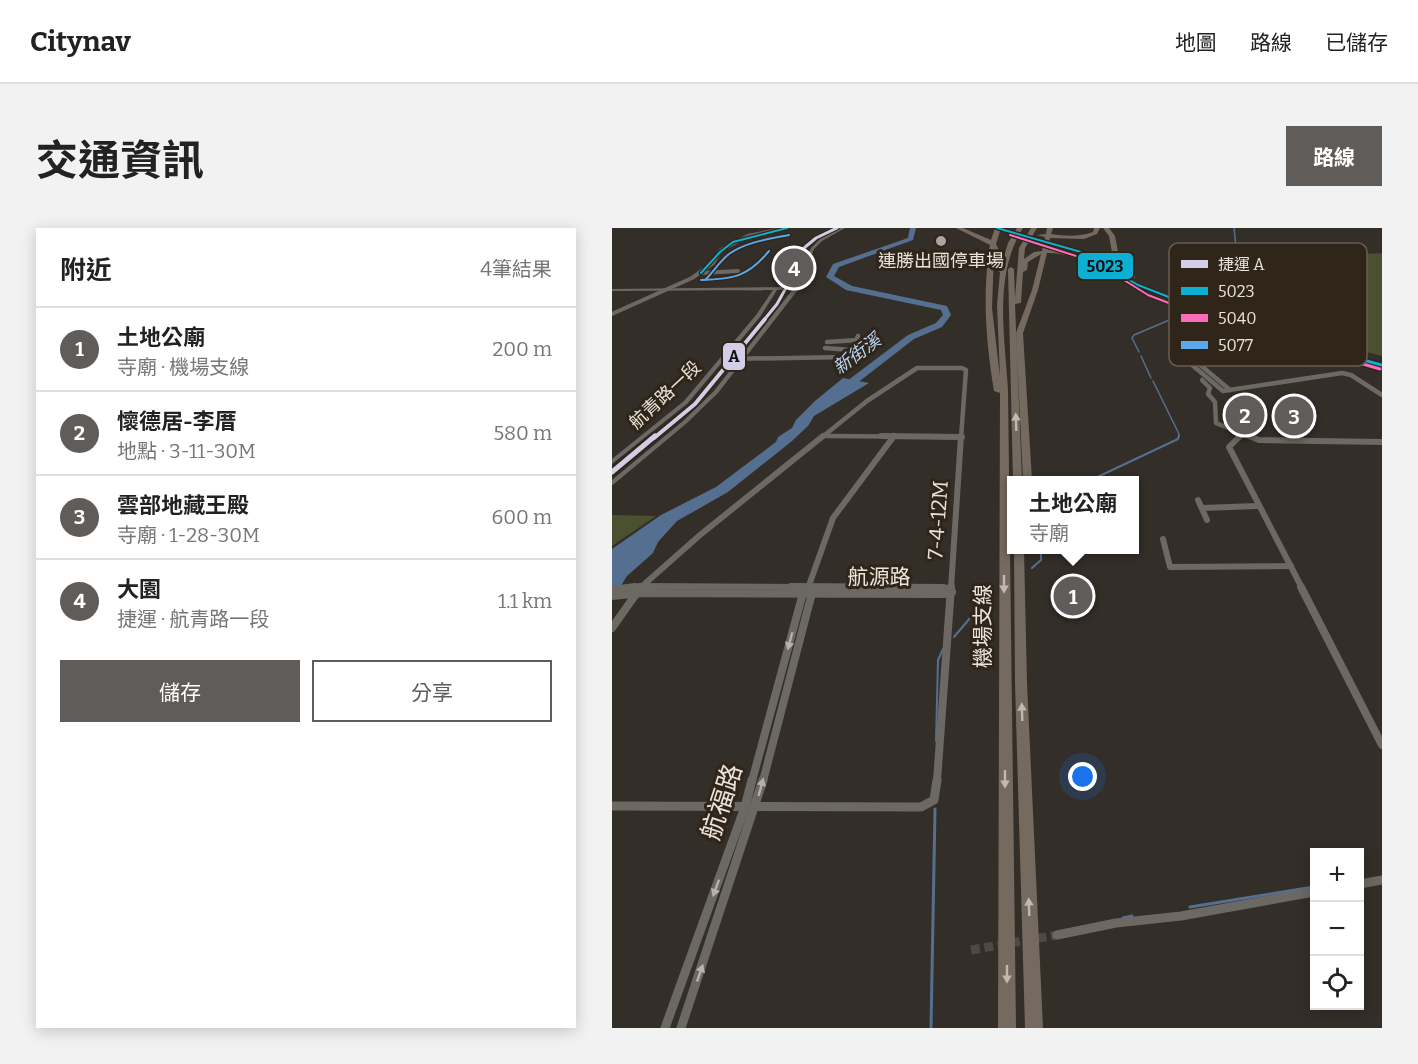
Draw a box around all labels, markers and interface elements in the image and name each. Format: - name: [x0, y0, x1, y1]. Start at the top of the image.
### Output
- text: Citynav: [30, 25, 131, 58]
- text: 地圖: [1175, 30, 1217, 56]
- text: 路線: [1250, 30, 1292, 56]
- text: 已儲存: [1325, 30, 1388, 56]
- button: 路線: [1286, 126, 1382, 186]
- text: 交通資訊: [36, 136, 204, 186]
- marker: 連勝出國停車場: [934, 234, 948, 248]
- legend: [1169, 243, 1367, 366]
- pin: 4: [774, 246, 813, 291]
- place label: 連勝出國停車場: [878, 250, 1004, 272]
- line badge: 5023: [1077, 252, 1134, 280]
- text: 附近: [60, 255, 112, 286]
- text: 捷運 A: [1218, 255, 1265, 274]
- text: 4筆結果: [480, 257, 552, 281]
- text: 5023: [1086, 257, 1124, 276]
- text: 5023: [1218, 282, 1255, 301]
- text: 5040: [1218, 309, 1256, 328]
- text: 土地公廟: [117, 324, 205, 351]
- water label: 新街溪: [829, 327, 888, 379]
- text: 5077: [1218, 336, 1253, 355]
- text: 1: [75, 337, 84, 361]
- text: 200 m: [492, 337, 552, 361]
- line badge: A: [722, 342, 746, 371]
- text: A: [728, 347, 740, 366]
- text: 寺廟 · 機場支線: [117, 355, 249, 379]
- street label: 航青路一段: [625, 356, 705, 434]
- pin: 2: [1226, 392, 1264, 438]
- pin: 3: [1274, 394, 1314, 438]
- text: 懷德居-李厝: [117, 408, 237, 435]
- one-way arrow: [1011, 413, 1020, 432]
- text: 2: [74, 421, 85, 445]
- text: 580 m: [493, 421, 552, 445]
- text: 地點 · 3-11-30M: [117, 439, 256, 463]
- popup: [1007, 476, 1139, 554]
- street label: 7-4-12M: [922, 480, 954, 560]
- text: 土地公廟: [1029, 490, 1117, 517]
- text: 雲部地藏王殿: [117, 492, 249, 519]
- text: 3: [74, 505, 85, 529]
- text: 600 m: [492, 505, 552, 529]
- text: 寺廟: [1029, 521, 1069, 545]
- text: 寺廟 · 1-28-30M: [117, 523, 260, 547]
- street label: 航源路: [848, 564, 911, 590]
- one-way arrow: [999, 574, 1009, 593]
- pin: 1: [1054, 574, 1092, 619]
- text: 大園: [117, 576, 161, 603]
- street label: 機場支線: [970, 584, 996, 668]
- text: 4: [73, 589, 86, 613]
- text: 1.1 km: [498, 589, 552, 613]
- text: 捷運 · 航青路一段: [117, 607, 269, 631]
- one-way arrow: [785, 632, 794, 650]
- button: 儲存: [60, 660, 300, 722]
- button: 分享: [312, 660, 552, 722]
- one-way arrow: [1017, 702, 1026, 721]
- street label: 航福路: [695, 760, 749, 844]
- your location: [1068, 762, 1097, 791]
- one-way arrow: [1000, 769, 1010, 788]
- one-way arrow: [757, 778, 767, 797]
- map controls: [1310, 848, 1364, 1010]
- button: +: [1310, 848, 1364, 902]
- one-way arrow: [710, 879, 720, 897]
- one-way arrow: [1024, 897, 1034, 916]
- button: −: [1310, 902, 1364, 956]
- button: locate: [1310, 956, 1364, 1010]
- one-way arrow: [696, 964, 706, 982]
- one-way arrow: [1002, 964, 1011, 983]

